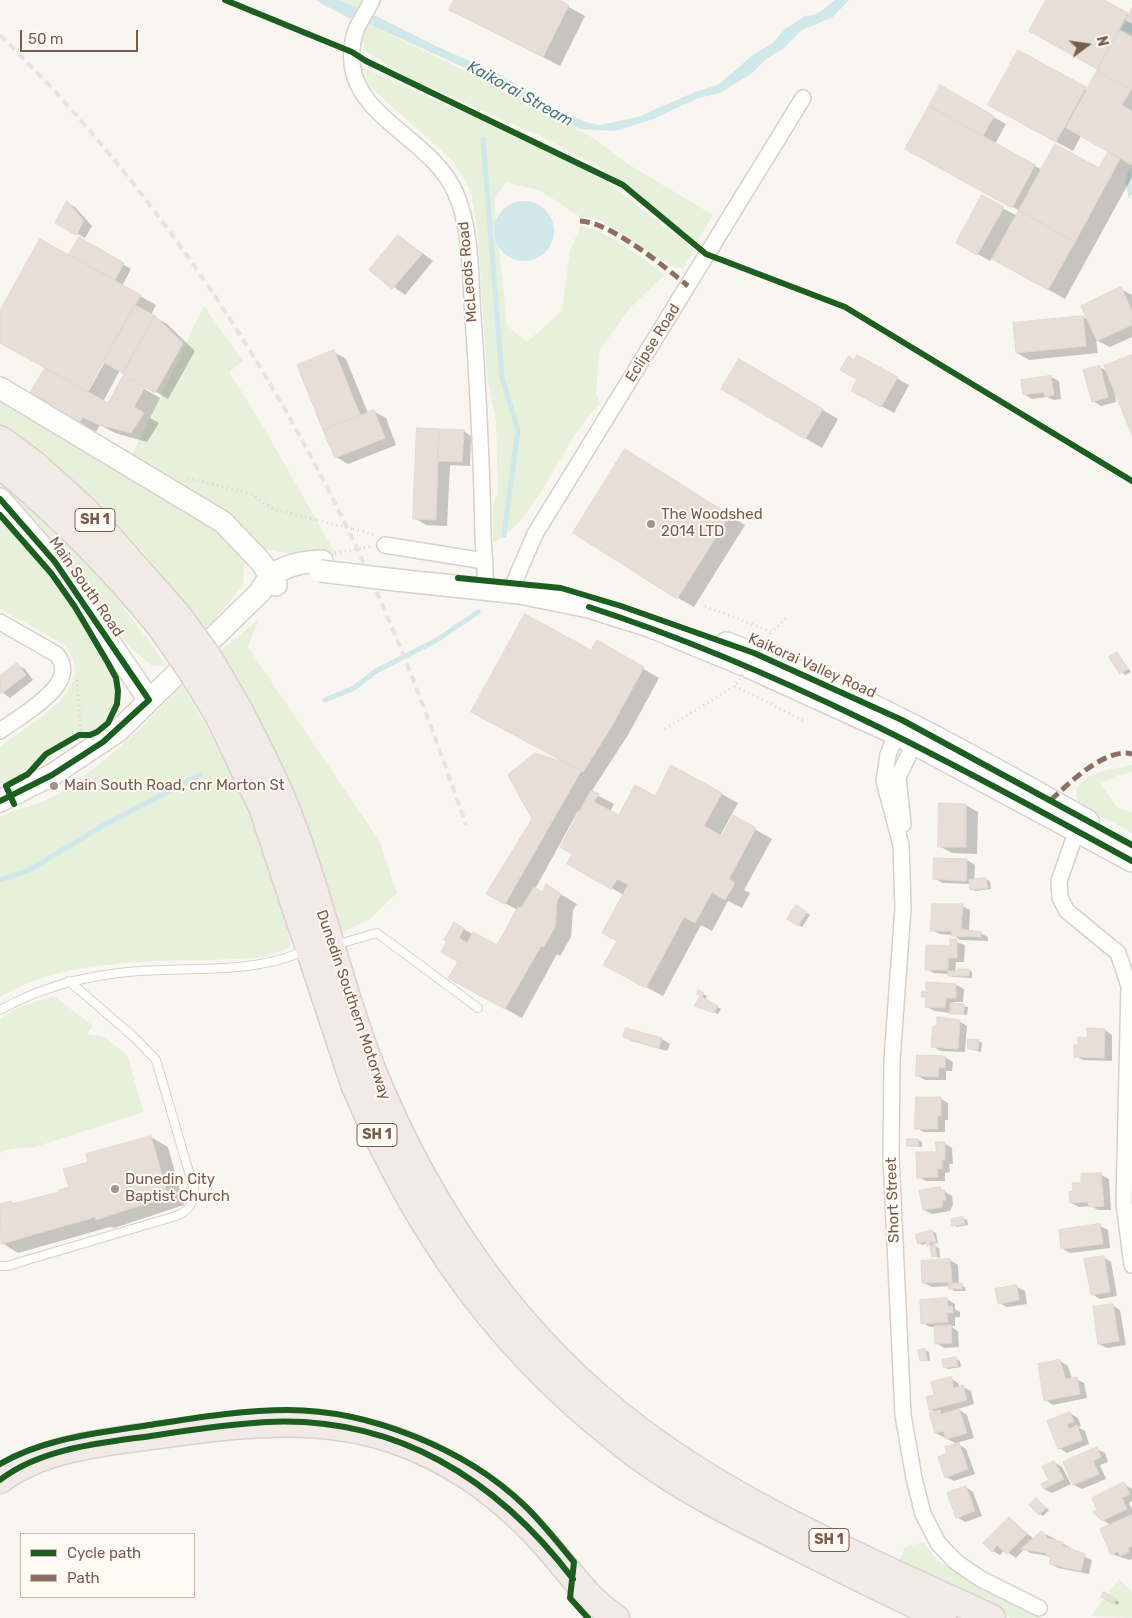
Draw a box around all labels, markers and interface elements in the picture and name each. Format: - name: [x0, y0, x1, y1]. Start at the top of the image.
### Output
- scale bar: [22, 20, 140, 52]
- north arrow: [1062, 20, 1112, 70]
- text: 50 m: [28, 30, 63, 48]
- text: N: [1093, 34, 1112, 48]
- water label: Kaikorai Stream: [464, 57, 576, 131]
- street label: McLeods Road: [455, 221, 481, 323]
- street label: Eclipse Road: [622, 301, 684, 385]
- place label: The Woodshed 2014 LTD: [661, 506, 763, 541]
- road number: SH 1: [75, 508, 115, 532]
- marker: The Woodshed 2014 LTD: [645, 518, 657, 530]
- street label: Main South Road: [45, 534, 127, 640]
- street label: Kaikorai Valley Road: [745, 630, 879, 702]
- place label: Main South Road, cnr Morton St: [64, 777, 285, 795]
- marker: Main South Road, cnr Morton St: [48, 780, 60, 792]
- street label: Dunedin Southern Motorway: [312, 908, 394, 1102]
- road number: SH 1: [357, 1124, 397, 1146]
- street label: Short Street: [883, 1157, 903, 1243]
- place label: Dunedin City Baptist Church: [125, 1171, 230, 1206]
- marker: Dunedin City Baptist Church: [109, 1183, 121, 1195]
- road number: SH 1: [809, 1528, 849, 1552]
- legend: [20, 1533, 195, 1598]
- text: Cycle path: [67, 1544, 141, 1562]
- text: Path: [67, 1569, 100, 1587]

